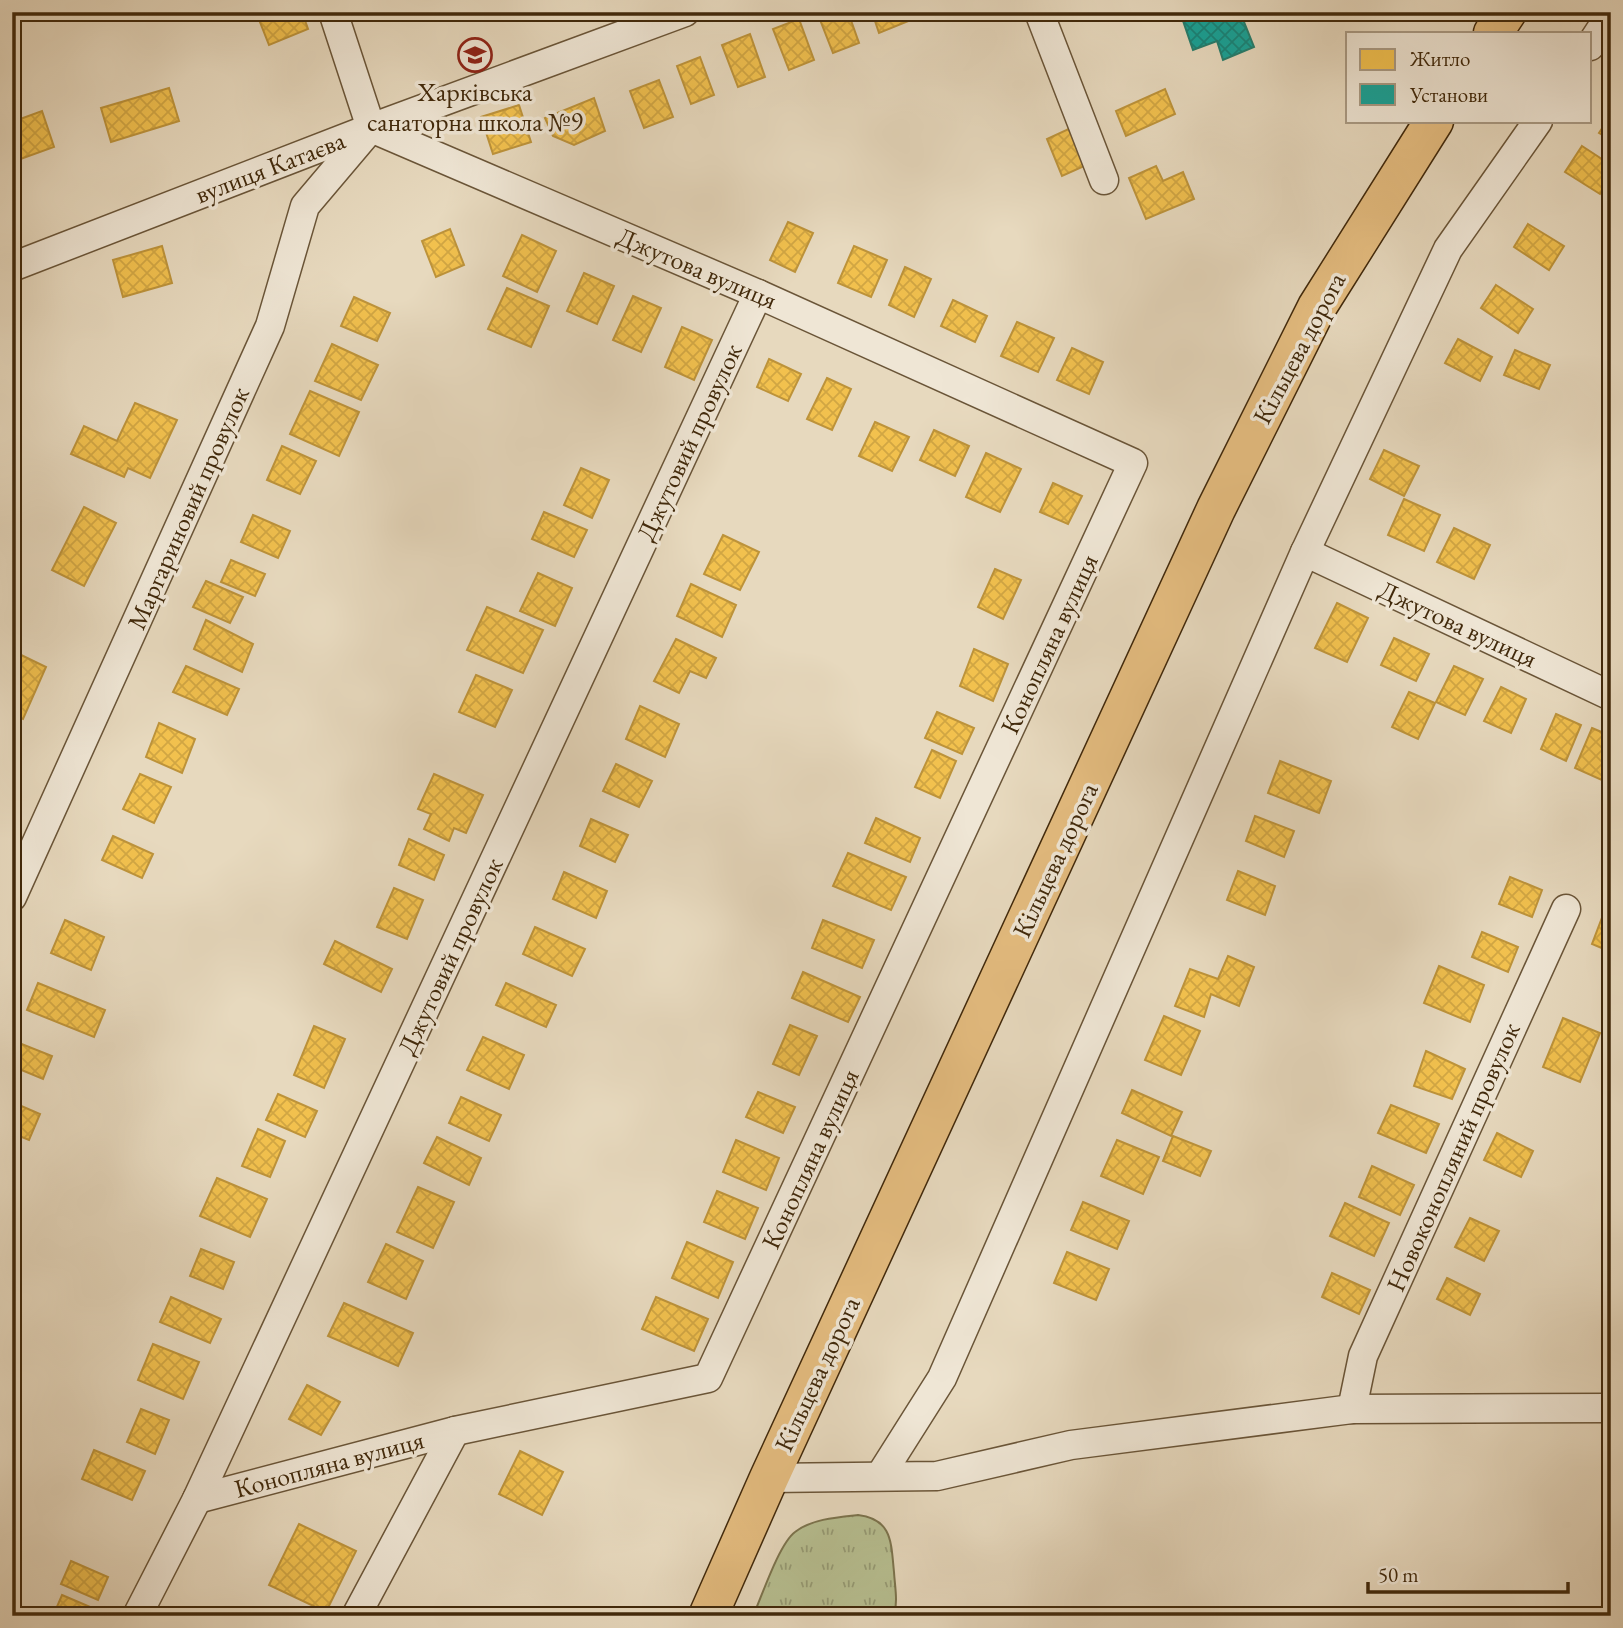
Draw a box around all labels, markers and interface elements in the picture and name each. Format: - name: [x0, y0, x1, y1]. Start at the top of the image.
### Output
- legend: [1346, 32, 1592, 122]
- school or university icon: Харківська санаторна школа №9: [456, 36, 494, 74]
- text: Житло: [1409, 45, 1470, 72]
- place label: Харківська санаторна школа №9: [367, 75, 583, 139]
- text: Установи: [1409, 81, 1488, 108]
- street label: вулиця Катаєва: [190, 123, 350, 211]
- street label: Джутова вулиця: [612, 219, 782, 317]
- street label: Кільцева дорога: [1245, 266, 1353, 430]
- street label: Джутовий провулок: [628, 337, 750, 546]
- street label: Маргариновий провулок: [119, 381, 257, 635]
- street label: Конопляна вулиця: [992, 549, 1106, 739]
- street label: Джутова вулиця: [1373, 573, 1543, 675]
- street label: Кільцева дорога: [1004, 777, 1106, 943]
- street label: Джутовий провулок: [389, 851, 511, 1060]
- street label: Новоконопляний провулок: [1378, 1017, 1528, 1297]
- street label: Конопляна вулиця: [753, 1064, 867, 1254]
- street label: Кільцева дорога: [766, 1291, 868, 1457]
- street label: Конопляна вулиця: [230, 1422, 428, 1506]
- scale bar: [1368, 1551, 1567, 1595]
- text: 50 m: [1378, 1561, 1419, 1588]

